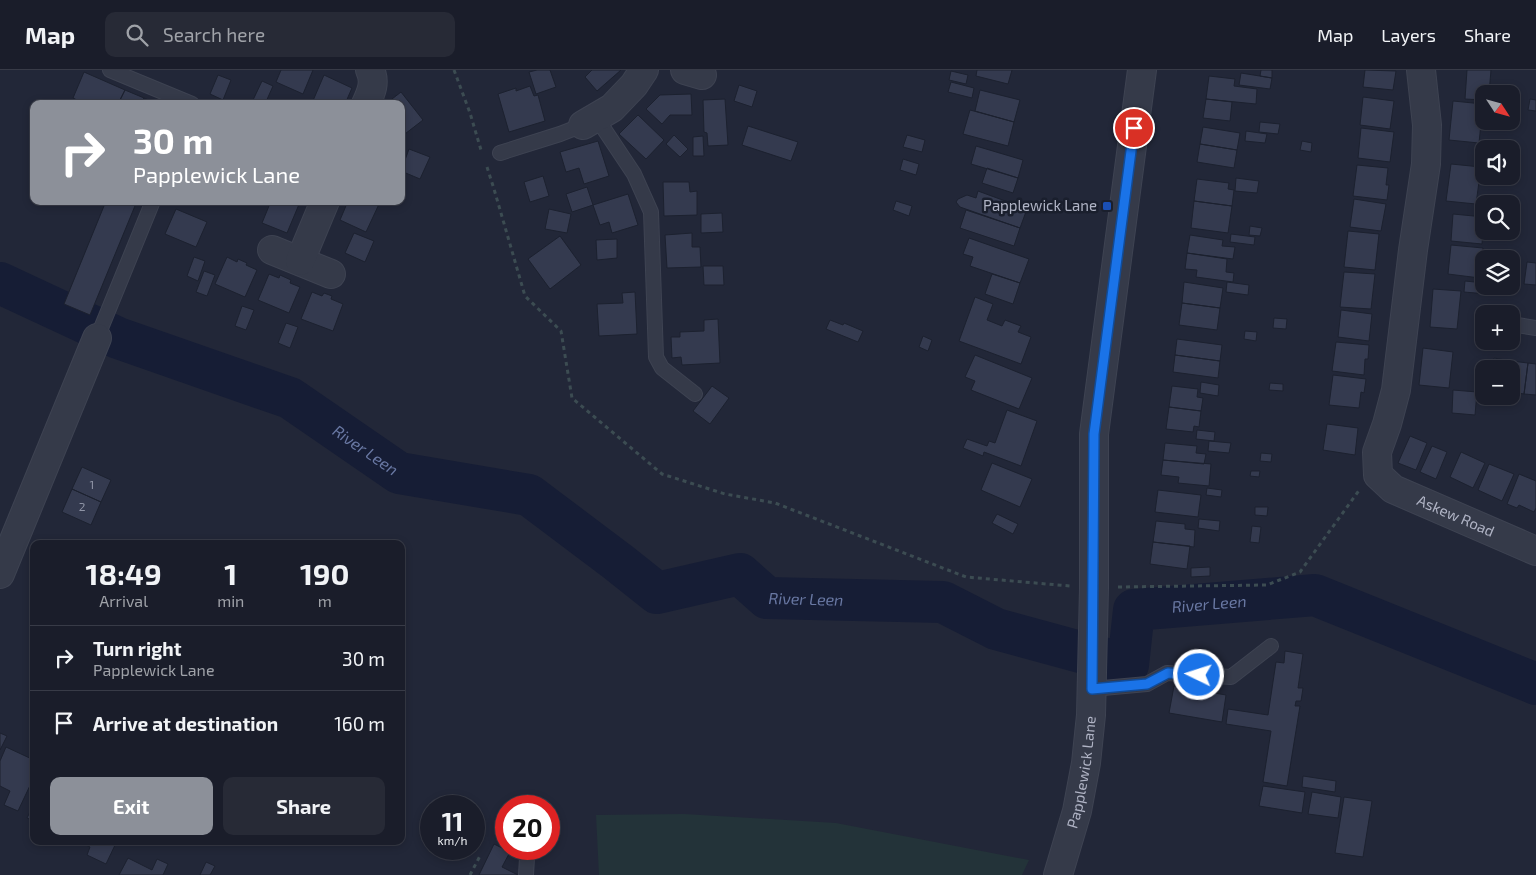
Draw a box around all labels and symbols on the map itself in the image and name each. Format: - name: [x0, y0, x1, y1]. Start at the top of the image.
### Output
- north arrow: [1475, 85, 1520, 130]
- pin: [1113, 107, 1155, 149]
- place label: Papplewick Lane: [983, 196, 1097, 214]
- marker: Papplewick Lane: [1101, 200, 1113, 212]
- water label: River Leen: [329, 420, 402, 479]
- house number: 1: [90, 477, 94, 491]
- street label: Askew Road: [1415, 491, 1497, 540]
- house number: 2: [79, 499, 86, 513]
- water label: River Leen: [768, 588, 844, 609]
- water label: River Leen: [1171, 591, 1247, 616]
- position arrow: [1172, 648, 1224, 700]
- street label: Papplewick Lane: [1062, 715, 1099, 830]
- speed limit sign: 20: [495, 795, 560, 860]

